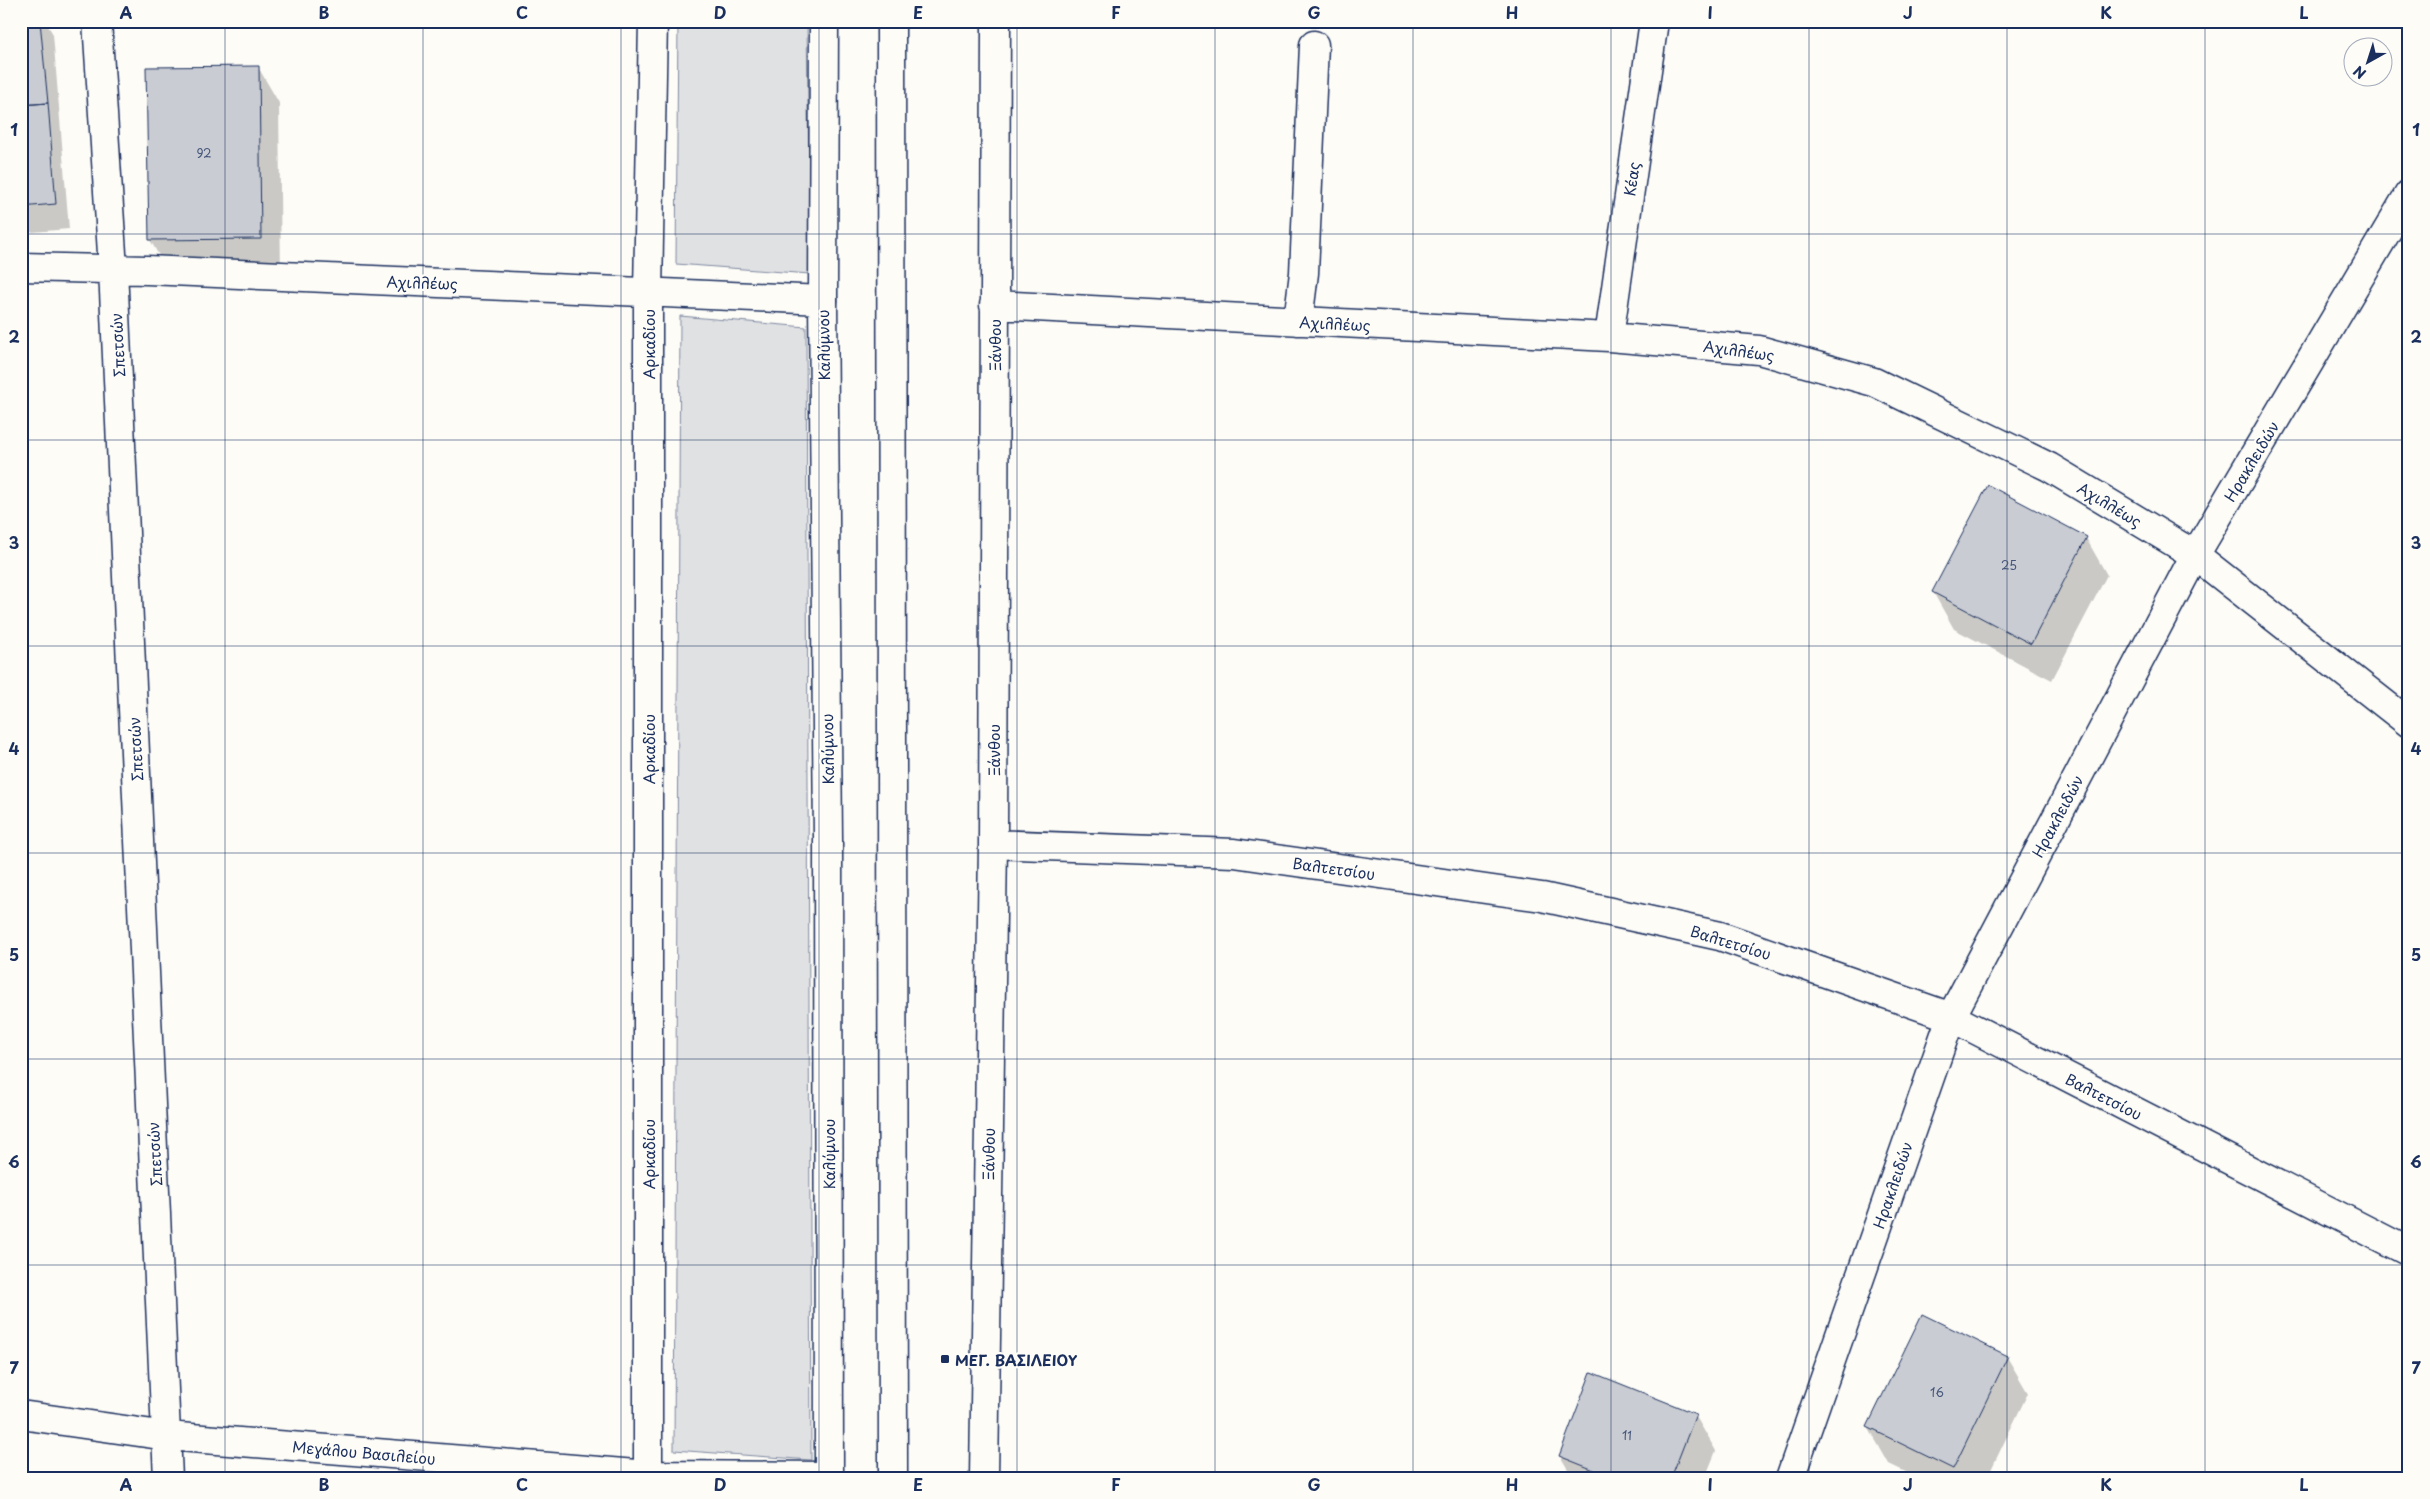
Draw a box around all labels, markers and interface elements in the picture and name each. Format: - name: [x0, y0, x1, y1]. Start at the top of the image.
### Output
- text: A: [120, 0, 133, 24]
- text: B: [319, 0, 330, 24]
- text: C: [516, 0, 528, 24]
- text: D: [714, 0, 726, 24]
- text: E: [913, 0, 923, 24]
- text: F: [1111, 0, 1121, 24]
- text: G: [1307, 0, 1321, 24]
- text: H: [1506, 0, 1518, 24]
- text: I: [1707, 0, 1713, 24]
- text: J: [1903, 0, 1913, 24]
- text: K: [2100, 0, 2112, 24]
- text: L: [2299, 0, 2309, 24]
- north arrow: [2342, 38, 2392, 88]
- text: N: [2349, 61, 2370, 84]
- text: 1: [10, 117, 18, 141]
- text: 1: [2412, 117, 2420, 141]
- house number: 92: [196, 144, 212, 162]
- street label: Κέας: [1617, 160, 1645, 198]
- street label: Αχιλλέως: [386, 269, 458, 295]
- street label: Αρκαδίου: [637, 309, 660, 379]
- street label: Καλύμνου: [811, 309, 835, 381]
- street label: Αχιλλέως: [1299, 310, 1371, 336]
- street label: Σπετσών: [104, 312, 130, 378]
- street label: Ξάνθου: [983, 319, 1006, 371]
- text: 2: [8, 324, 20, 348]
- text: 2: [2410, 324, 2422, 348]
- street label: Αχιλλέως: [1702, 334, 1776, 366]
- street label: Ηρακλειδών: [2218, 416, 2284, 506]
- street label: Αχιλλέως: [2074, 476, 2147, 532]
- text: 3: [9, 530, 19, 554]
- text: 3: [2411, 530, 2421, 554]
- house number: 25: [2001, 556, 2017, 574]
- street label: Καλύμνου: [815, 713, 839, 785]
- street label: Αρκαδίου: [637, 714, 660, 784]
- street label: Σπετσών: [122, 716, 148, 782]
- street label: Ξάνθου: [982, 724, 1005, 776]
- text: 4: [9, 736, 20, 760]
- text: 4: [2411, 736, 2422, 760]
- street label: Ηρακλειδών: [2026, 771, 2088, 861]
- street label: Βαλτετσίου: [1291, 851, 1377, 885]
- street label: Βαλτετσίου: [1688, 919, 1774, 965]
- text: 5: [9, 942, 19, 966]
- text: 5: [2411, 942, 2421, 966]
- street label: Βαλτετσίου: [2062, 1067, 2146, 1125]
- street label: Αρκαδίου: [637, 1119, 660, 1189]
- street label: Καλύμνου: [817, 1119, 840, 1189]
- street label: Σπετσών: [141, 1121, 167, 1187]
- street label: Ξάνθου: [976, 1128, 1000, 1180]
- street label: Ηρακλειδών: [1866, 1138, 1918, 1232]
- text: 6: [8, 1149, 20, 1173]
- text: 6: [2410, 1149, 2422, 1173]
- place label: ΜΕΓ. ΒΑΣΙΛΕΙΟΥ: [955, 1348, 1078, 1371]
- marker: ΜΕΓ. ΒΑΣΙΛΕΙΟΥ: [939, 1353, 951, 1365]
- text: 7: [9, 1355, 19, 1379]
- text: 7: [2411, 1355, 2421, 1379]
- house number: 16: [1930, 1383, 1944, 1401]
- house number: 11: [1622, 1426, 1632, 1444]
- street label: Μεγάλου Βασιλείου: [291, 1434, 437, 1470]
- text: A: [120, 1472, 133, 1496]
- text: B: [319, 1472, 330, 1496]
- text: C: [516, 1472, 528, 1496]
- text: D: [714, 1472, 726, 1496]
- text: E: [913, 1472, 923, 1496]
- text: F: [1111, 1472, 1121, 1496]
- text: G: [1307, 1472, 1321, 1496]
- text: H: [1506, 1472, 1518, 1496]
- text: I: [1707, 1472, 1713, 1496]
- text: J: [1903, 1472, 1913, 1496]
- text: K: [2100, 1472, 2112, 1496]
- text: L: [2299, 1472, 2309, 1496]

